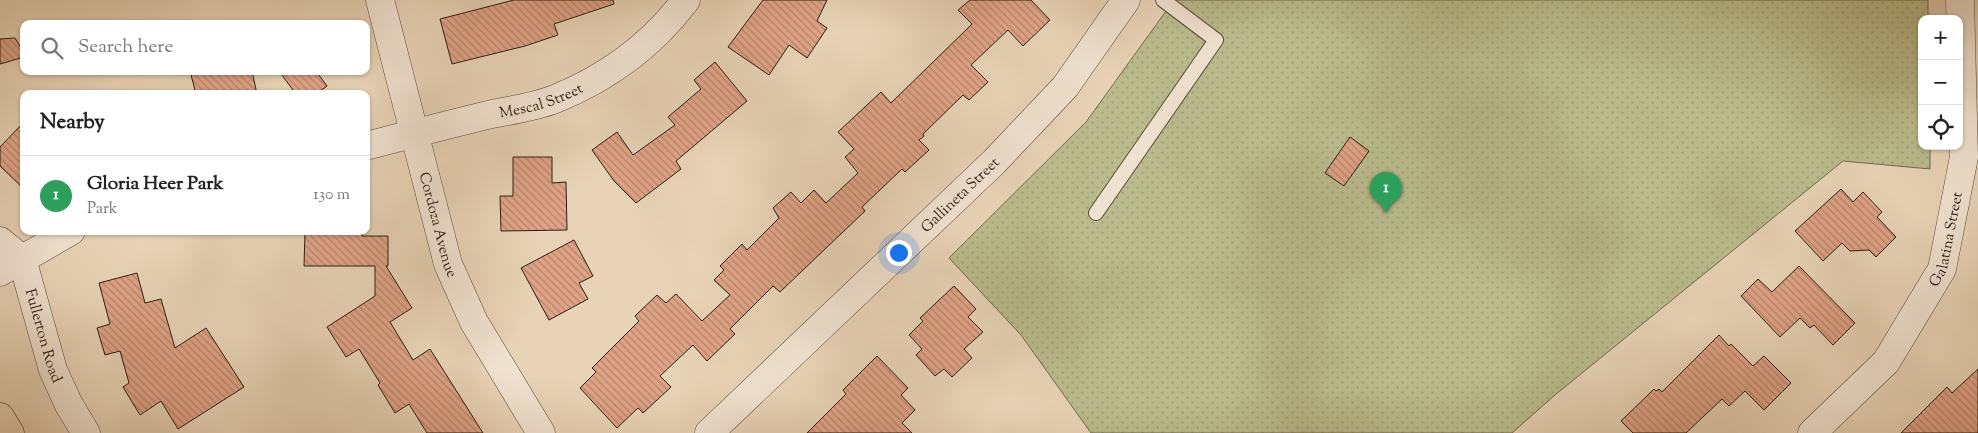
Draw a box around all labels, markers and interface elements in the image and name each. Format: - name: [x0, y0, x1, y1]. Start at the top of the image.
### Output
- map controls: [1918, 15, 1963, 150]
- button: +: [1918, 15, 1963, 60]
- search box: [20, 20, 370, 75]
- icon: search: [38, 34, 66, 62]
- text: Search here: [78, 34, 173, 61]
- button: −: [1918, 60, 1963, 105]
- street label: Mescal Street: [498, 79, 587, 124]
- button: locate: [1918, 105, 1963, 150]
- text: Nearby: [40, 108, 105, 138]
- street label: Gallineta Street: [917, 153, 1005, 238]
- street label: Cordoza Avenue: [413, 170, 462, 281]
- text: Gloria Heer Park: [87, 171, 224, 198]
- pin: 1: [1370, 172, 1402, 213]
- text: 1: [53, 184, 59, 207]
- text: 130 m: [313, 184, 350, 207]
- street label: Galatina Street: [1925, 190, 1969, 291]
- text: Park: [87, 198, 118, 221]
- your location: [886, 240, 912, 266]
- street label: Fullerton Road: [19, 287, 67, 387]

